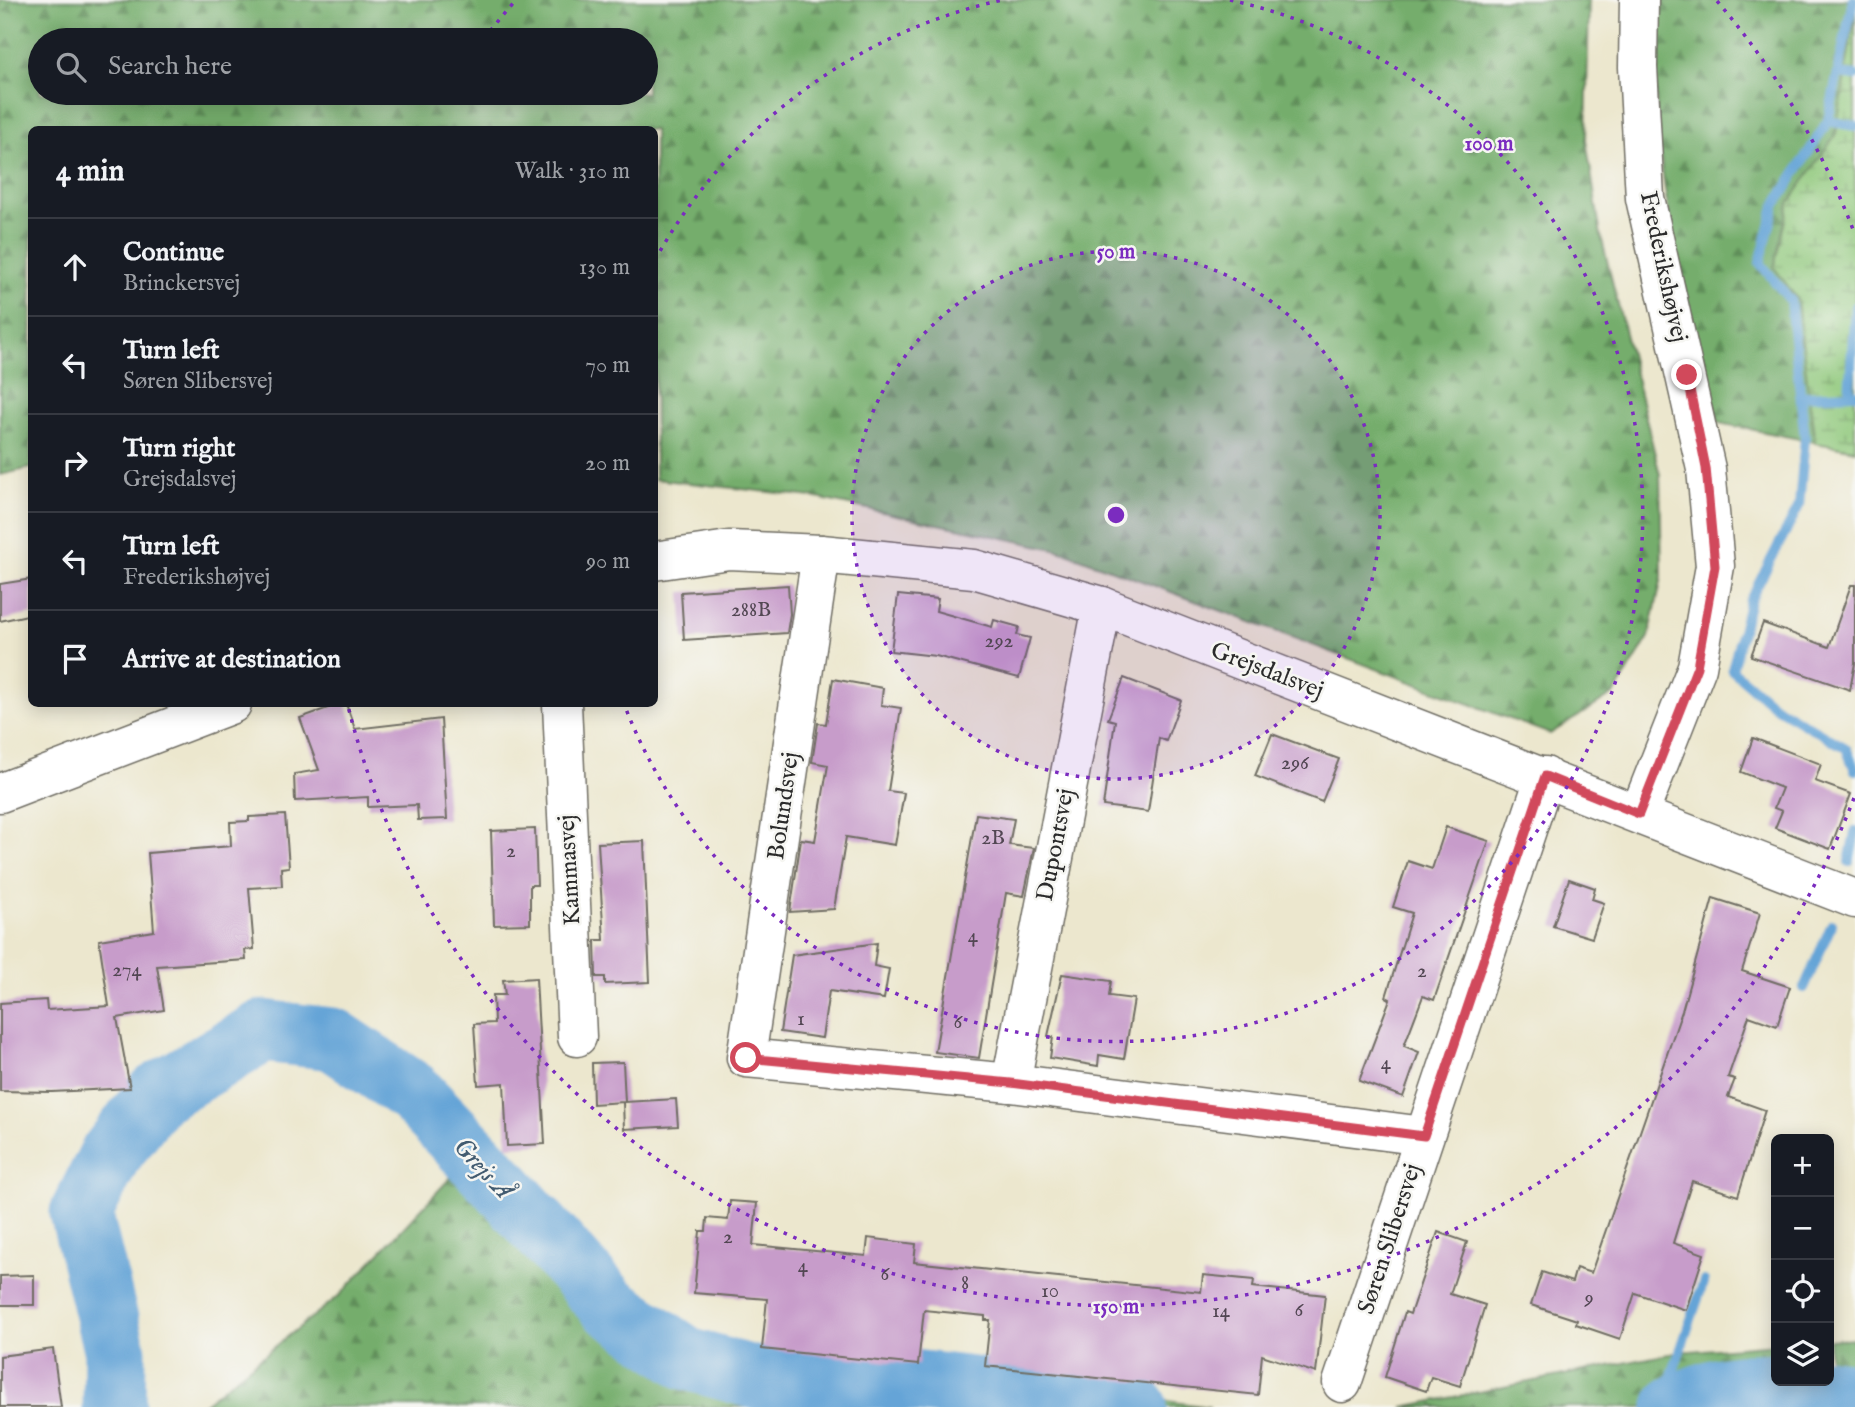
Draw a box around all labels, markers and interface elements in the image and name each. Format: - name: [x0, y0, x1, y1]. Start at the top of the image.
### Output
- search box: [28, 28, 658, 105]
- icon: search: [52, 48, 90, 86]
- text: Search here: [108, 50, 232, 83]
- text: 100 m: [1464, 131, 1514, 158]
- text: 4 min: [56, 153, 124, 191]
- text: Walk · 310 m: [515, 157, 630, 186]
- street label: Frederikshøjvej: [1632, 189, 1694, 345]
- text: Continue: [123, 236, 224, 269]
- text: 50 m: [1097, 239, 1136, 266]
- icon: ahead: [56, 248, 94, 286]
- text: 130 m: [579, 253, 630, 282]
- text: Brinckersvej: [123, 269, 240, 298]
- text: Turn left: [123, 334, 220, 367]
- icon: left: [56, 346, 94, 384]
- text: 70 m: [585, 351, 630, 380]
- route end: [1671, 359, 1702, 390]
- text: Søren Slibersvej: [123, 367, 273, 396]
- text: Turn right: [123, 432, 236, 465]
- icon: right: [56, 444, 94, 482]
- text: 20 m: [585, 449, 630, 478]
- text: Grejsdalsvej: [123, 465, 237, 494]
- centre of rings: [1104, 503, 1128, 527]
- text: Turn left: [123, 530, 220, 563]
- icon: left: [56, 542, 94, 580]
- text: 90 m: [586, 547, 630, 576]
- text: Frederikshøjvej: [123, 563, 270, 592]
- house number: 288B: [731, 597, 771, 624]
- house number: 292: [985, 628, 1014, 655]
- street label: Grejsdalsvej: [1206, 635, 1328, 707]
- icon: arrive: [56, 640, 94, 678]
- text: Arrive at destination: [123, 643, 341, 676]
- street label: Bolundsvej: [761, 750, 807, 862]
- house number: 296: [1281, 750, 1310, 777]
- street label: Dupontsvej: [1030, 786, 1082, 904]
- street label: Kammasvej: [552, 814, 588, 926]
- house number: 2B: [981, 825, 1005, 852]
- house number: 2: [506, 838, 516, 865]
- house number: 4: [968, 923, 979, 950]
- house number: 274: [112, 957, 143, 984]
- house number: 2: [1417, 958, 1427, 985]
- house number: 1: [797, 1006, 805, 1033]
- house number: 6: [954, 1009, 964, 1036]
- route start: [730, 1042, 761, 1073]
- house number: 4: [1381, 1050, 1392, 1077]
- water label: Grejs Å: [446, 1131, 521, 1208]
- map controls: [1771, 1134, 1834, 1386]
- button: +: [1771, 1134, 1834, 1197]
- street label: Søren Slibersvej: [1351, 1160, 1429, 1318]
- button: −: [1771, 1197, 1834, 1260]
- house number: 2: [723, 1224, 733, 1251]
- house number: 4: [798, 1253, 809, 1280]
- button: locate: [1771, 1260, 1834, 1323]
- house number: 6: [881, 1261, 891, 1288]
- house number: 8: [961, 1270, 969, 1297]
- house number: 10: [1041, 1278, 1059, 1305]
- house number: 9: [1583, 1285, 1594, 1312]
- text: 150 m: [1093, 1294, 1140, 1321]
- house number: 6: [1295, 1297, 1305, 1324]
- house number: 14: [1212, 1298, 1231, 1325]
- button: layers: [1771, 1323, 1834, 1386]

